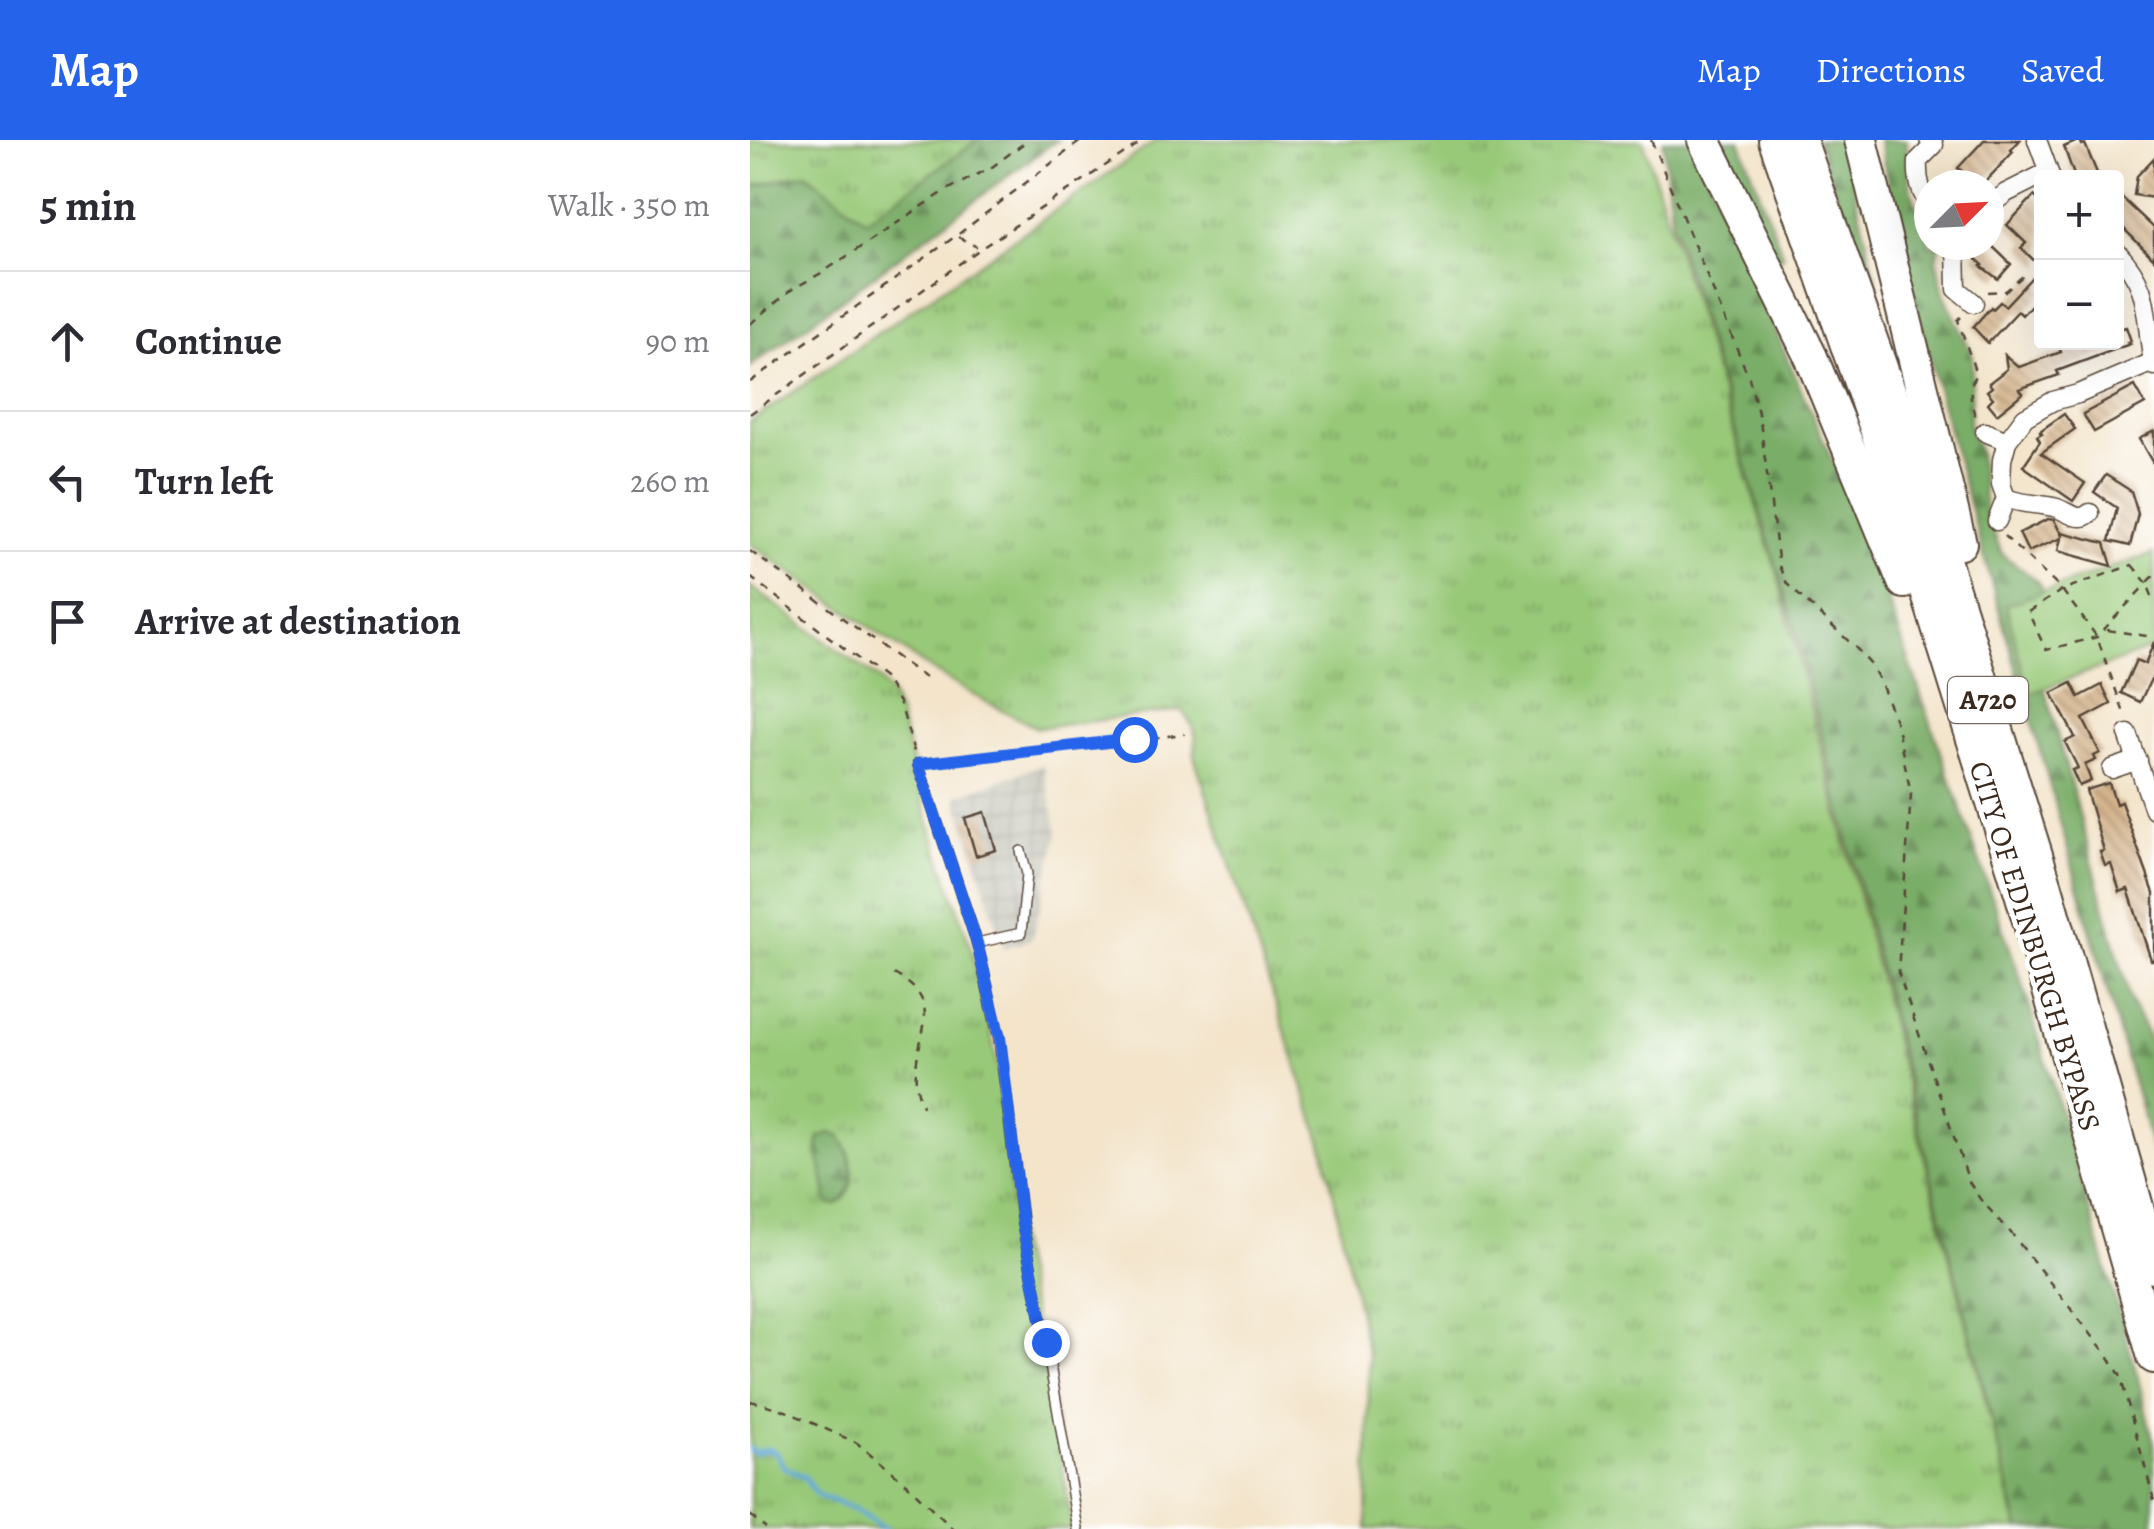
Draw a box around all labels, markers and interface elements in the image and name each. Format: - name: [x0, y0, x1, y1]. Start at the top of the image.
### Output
- text: Map: [50, 37, 139, 103]
- text: Map: [1697, 46, 1761, 94]
- text: Directions: [1816, 46, 1966, 94]
- text: Saved: [2021, 46, 2104, 94]
- north arrow: [1914, 170, 2004, 260]
- map controls: [2034, 170, 2124, 350]
- button: +: [2034, 170, 2124, 260]
- text: 5 min: [40, 177, 136, 234]
- text: Walk · 350 m: [548, 183, 710, 227]
- button: −: [2034, 260, 2124, 350]
- icon: ahead: [40, 314, 95, 369]
- text: Continue: [135, 315, 282, 367]
- text: 90 m: [645, 319, 710, 363]
- icon: left: [40, 454, 95, 509]
- text: Turn left: [135, 455, 274, 507]
- text: 260 m: [630, 459, 710, 503]
- icon: arrive: [40, 594, 95, 649]
- text: Arrive at destination: [135, 595, 461, 647]
- road number: A720: [1948, 677, 2028, 723]
- route start: [1112, 717, 1158, 763]
- street label: CITY OF EDINBURGH BYPASS: [1960, 756, 2110, 1136]
- route end: [1024, 1320, 1070, 1366]

